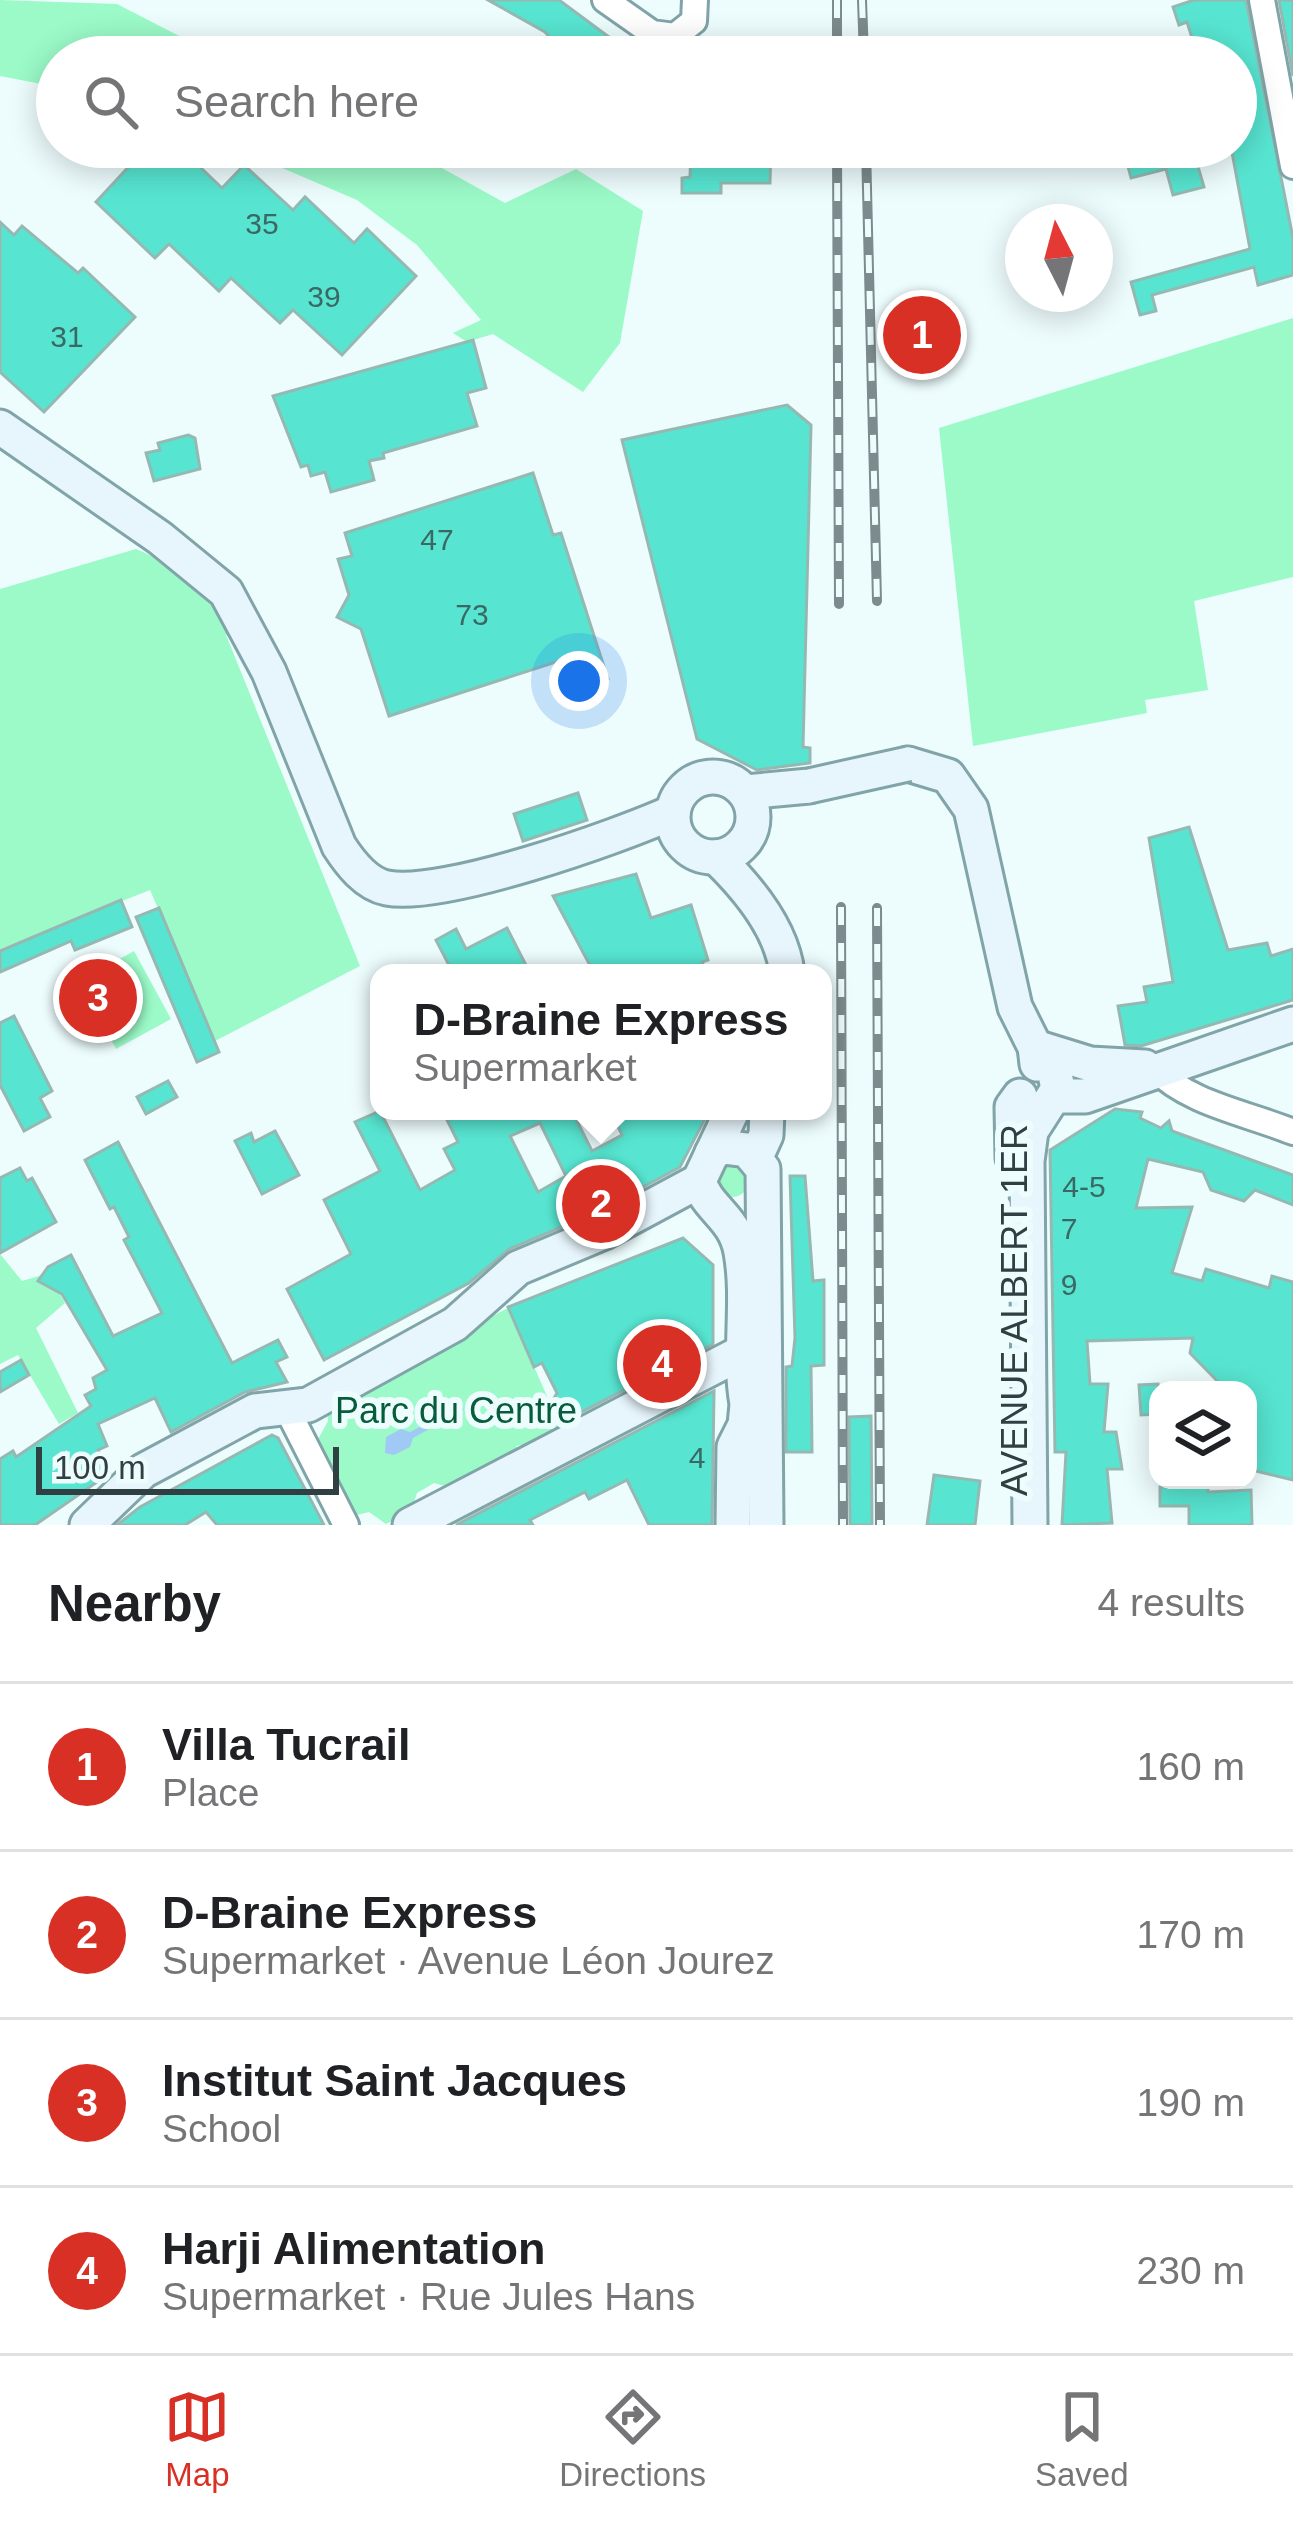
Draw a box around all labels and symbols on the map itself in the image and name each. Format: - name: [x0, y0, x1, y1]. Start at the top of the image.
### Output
- north arrow: [1005, 204, 1113, 312]
- house number: 35: [245, 207, 279, 240]
- house number: 39: [307, 280, 341, 313]
- pin: 1: [883, 290, 961, 380]
- house number: 31: [50, 320, 84, 353]
- house number: 47: [420, 523, 454, 556]
- house number: 73: [455, 598, 489, 631]
- your location: [549, 651, 609, 711]
- pin: 3: [59, 953, 137, 1043]
- street label: AVENUE ALBERT 1ER: [994, 1124, 1035, 1496]
- pin: 2: [562, 1159, 640, 1249]
- house number: 4-5: [1062, 1170, 1106, 1203]
- house number: 7: [1061, 1212, 1077, 1245]
- house number: 9: [1061, 1268, 1077, 1301]
- pin: 4: [623, 1319, 701, 1409]
- park label: Parc du Centre: [335, 1390, 577, 1431]
- scale bar: [36, 1441, 339, 1494]
- house number: 4: [689, 1441, 705, 1474]

